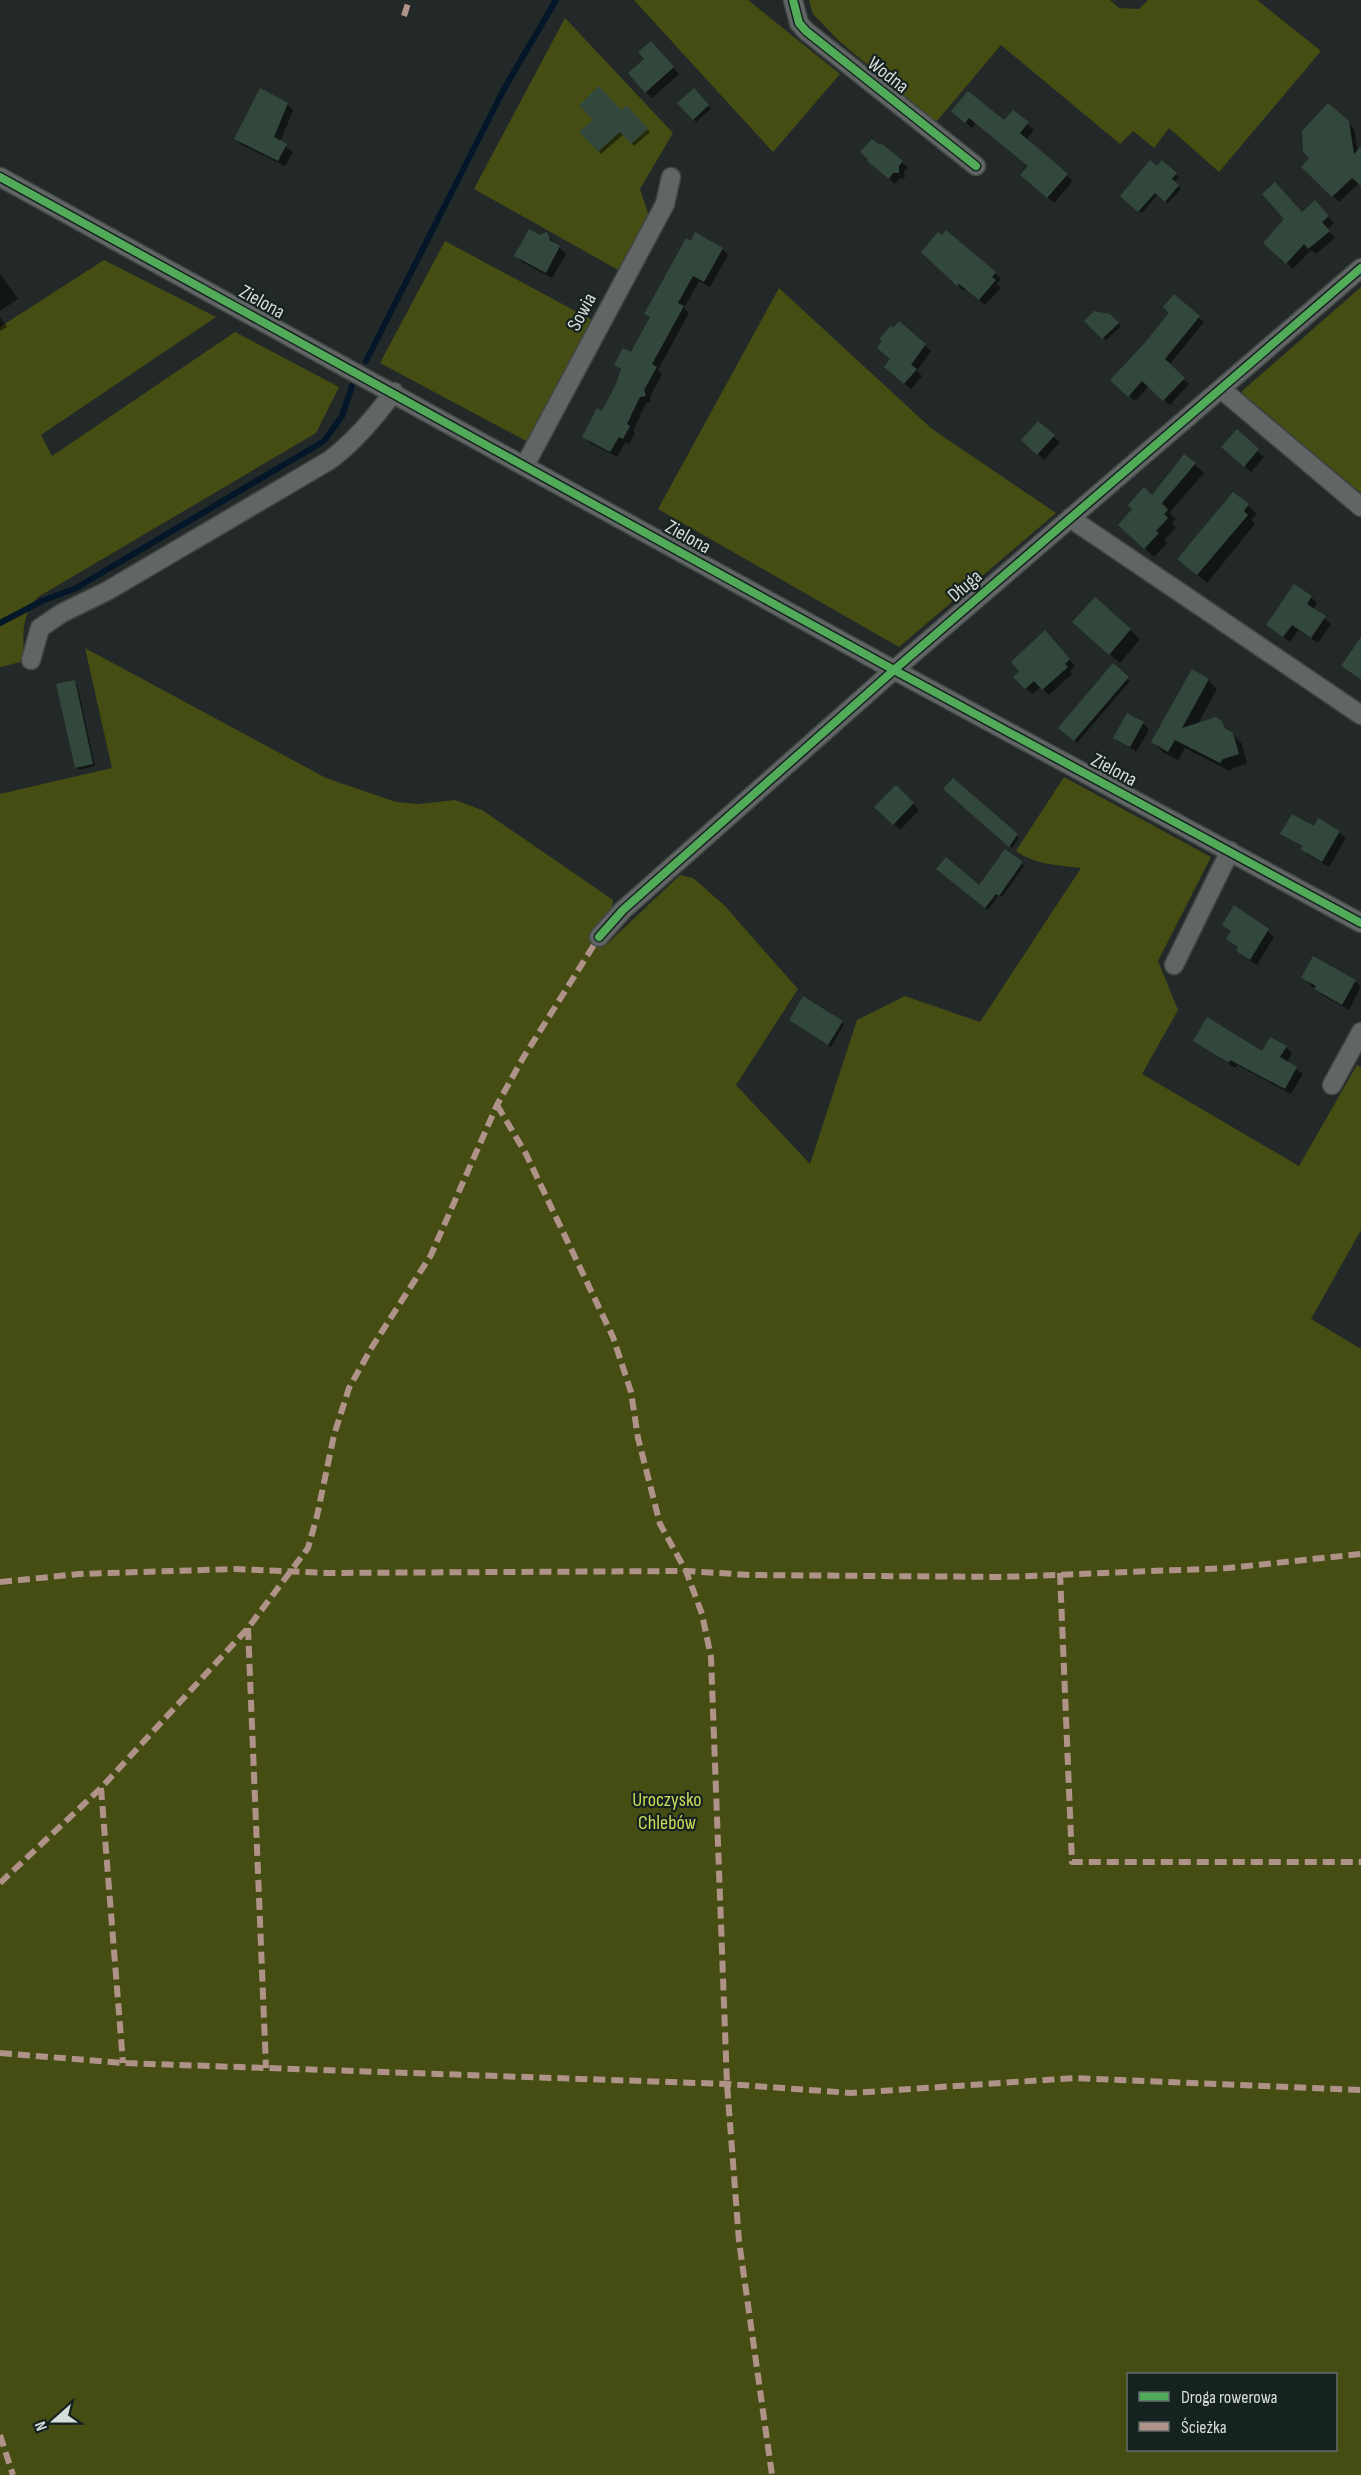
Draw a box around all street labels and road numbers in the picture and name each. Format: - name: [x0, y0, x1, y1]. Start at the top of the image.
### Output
- street label: Wodna: [863, 52, 913, 98]
- street label: Zielona: [235, 280, 289, 324]
- street label: Sowia: [562, 289, 602, 335]
- street label: Zielona: [661, 515, 715, 559]
- street label: Długa: [943, 565, 987, 607]
- street label: Zielona: [1087, 748, 1141, 792]

